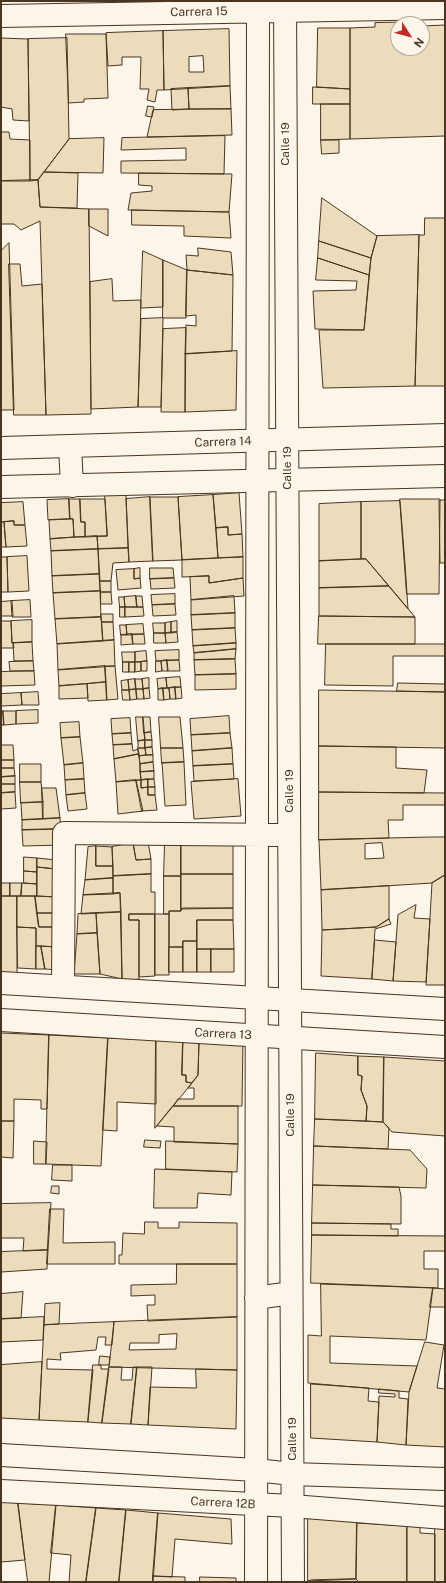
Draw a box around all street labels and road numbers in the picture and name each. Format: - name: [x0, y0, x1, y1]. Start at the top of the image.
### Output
- street label: Carrera 15: [170, 4, 228, 20]
- street label: Calle 19: [278, 122, 292, 166]
- street label: Carrera 14: [194, 434, 252, 450]
- street label: Calle 19: [280, 446, 294, 490]
- street label: Calle 19: [282, 769, 296, 813]
- street label: Carrera 13: [194, 1025, 252, 1043]
- street label: Calle 19: [283, 1093, 297, 1137]
- street label: Calle 19: [285, 1417, 299, 1461]
- street label: Carrera 12B: [190, 1494, 256, 1512]

